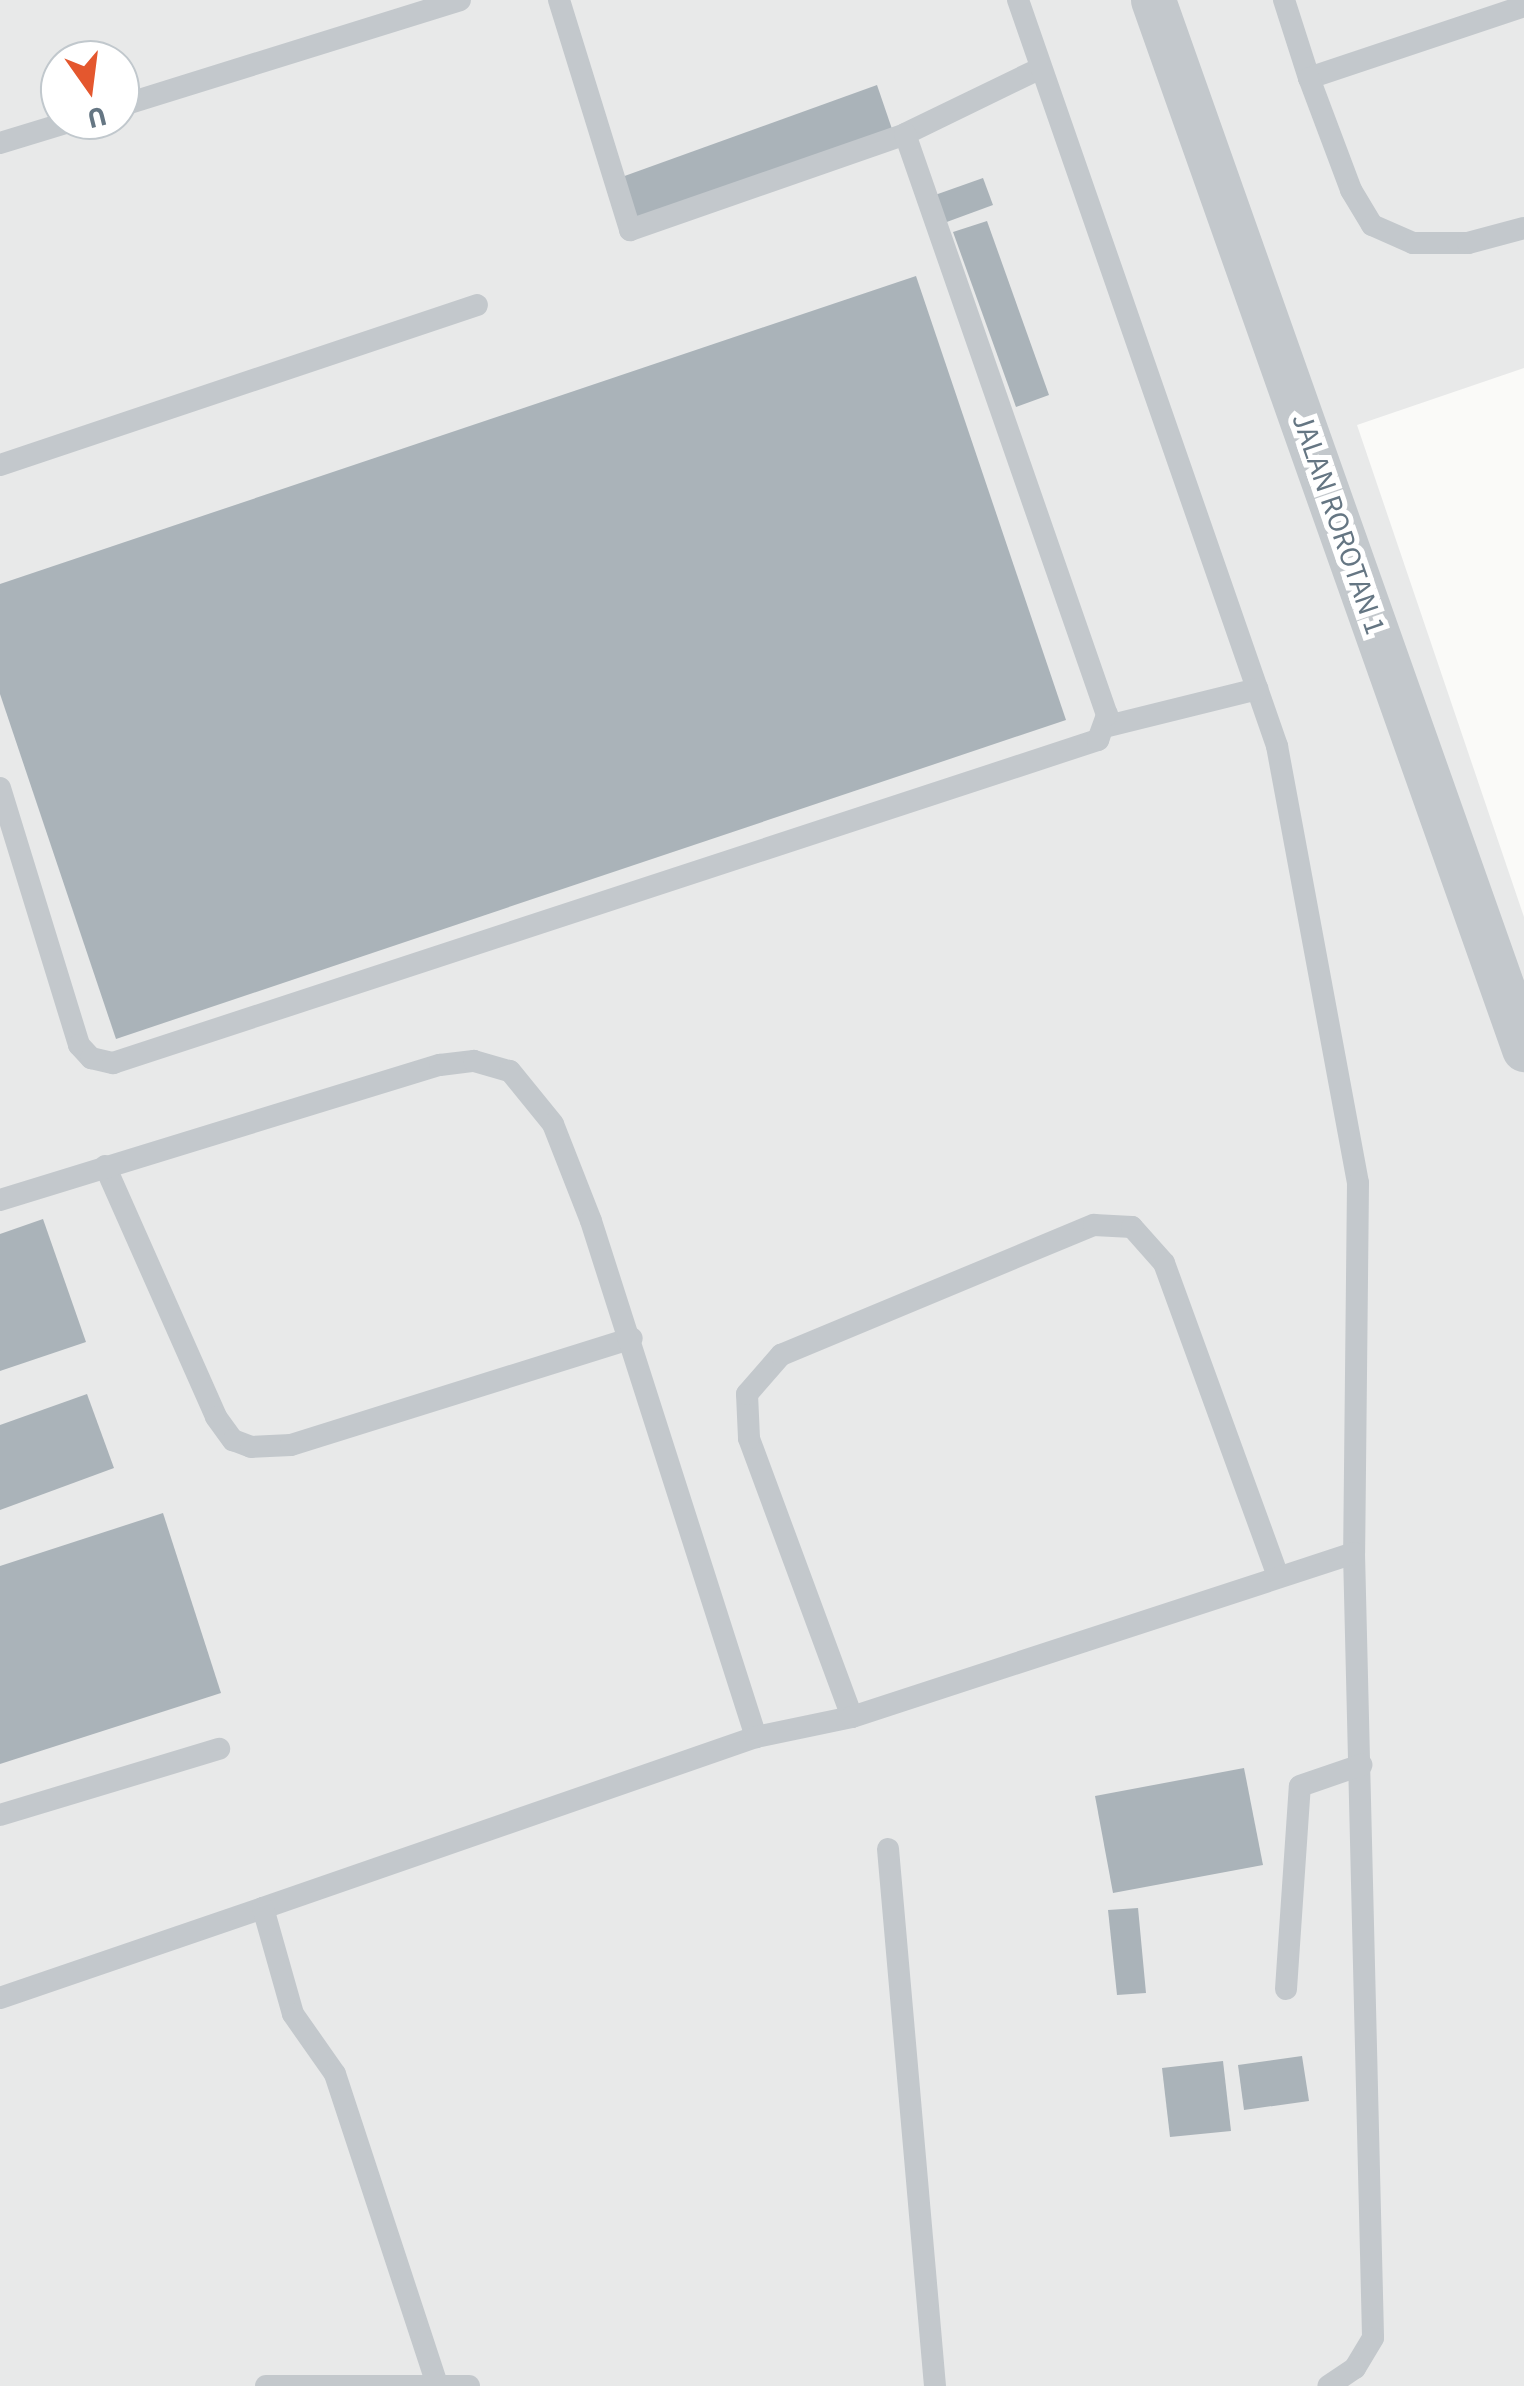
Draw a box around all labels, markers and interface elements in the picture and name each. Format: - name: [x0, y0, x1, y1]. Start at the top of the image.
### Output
- north arrow: [40, 40, 140, 140]
- text: U: [83, 96, 111, 139]
- street label: JALAN ROROTAN 1: [1283, 409, 1393, 639]

